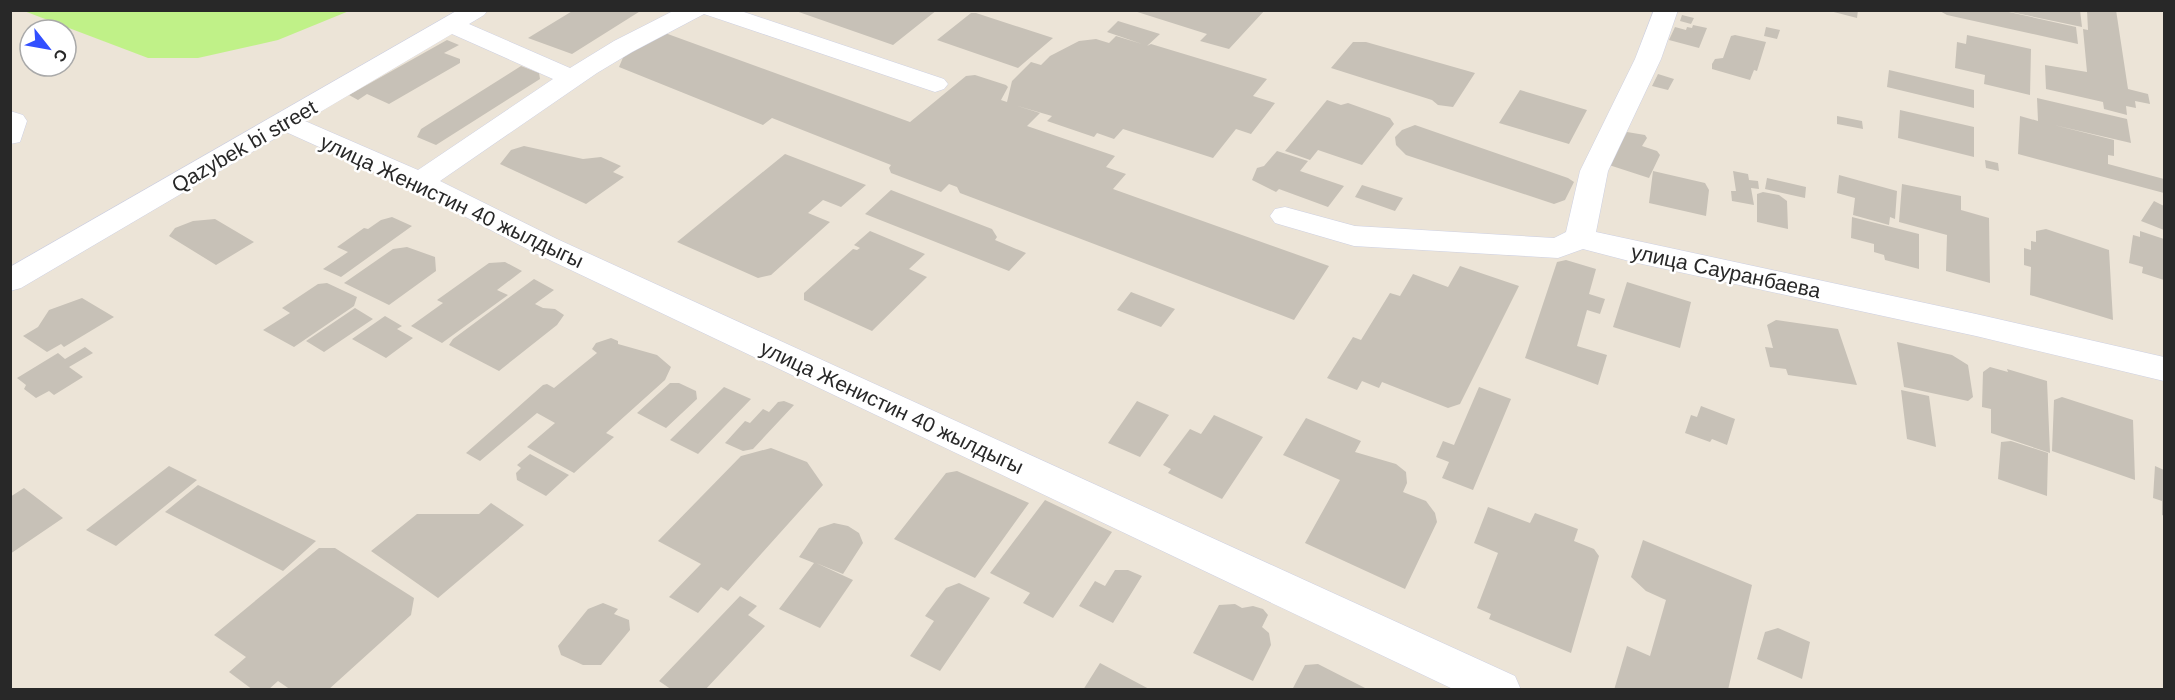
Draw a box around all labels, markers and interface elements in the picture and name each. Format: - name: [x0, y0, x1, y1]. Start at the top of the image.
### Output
- north arrow: [18, 18, 78, 78]
- text: С: [50, 46, 71, 65]
- street label: Qazybek bi street: [167, 95, 321, 197]
- street label: улица Женистин 40 жылдыгы: [317, 130, 587, 272]
- street label: улица Сауранбаева: [1629, 240, 1823, 302]
- street label: улица Женистин 40 жылдыгы: [757, 336, 1027, 478]

